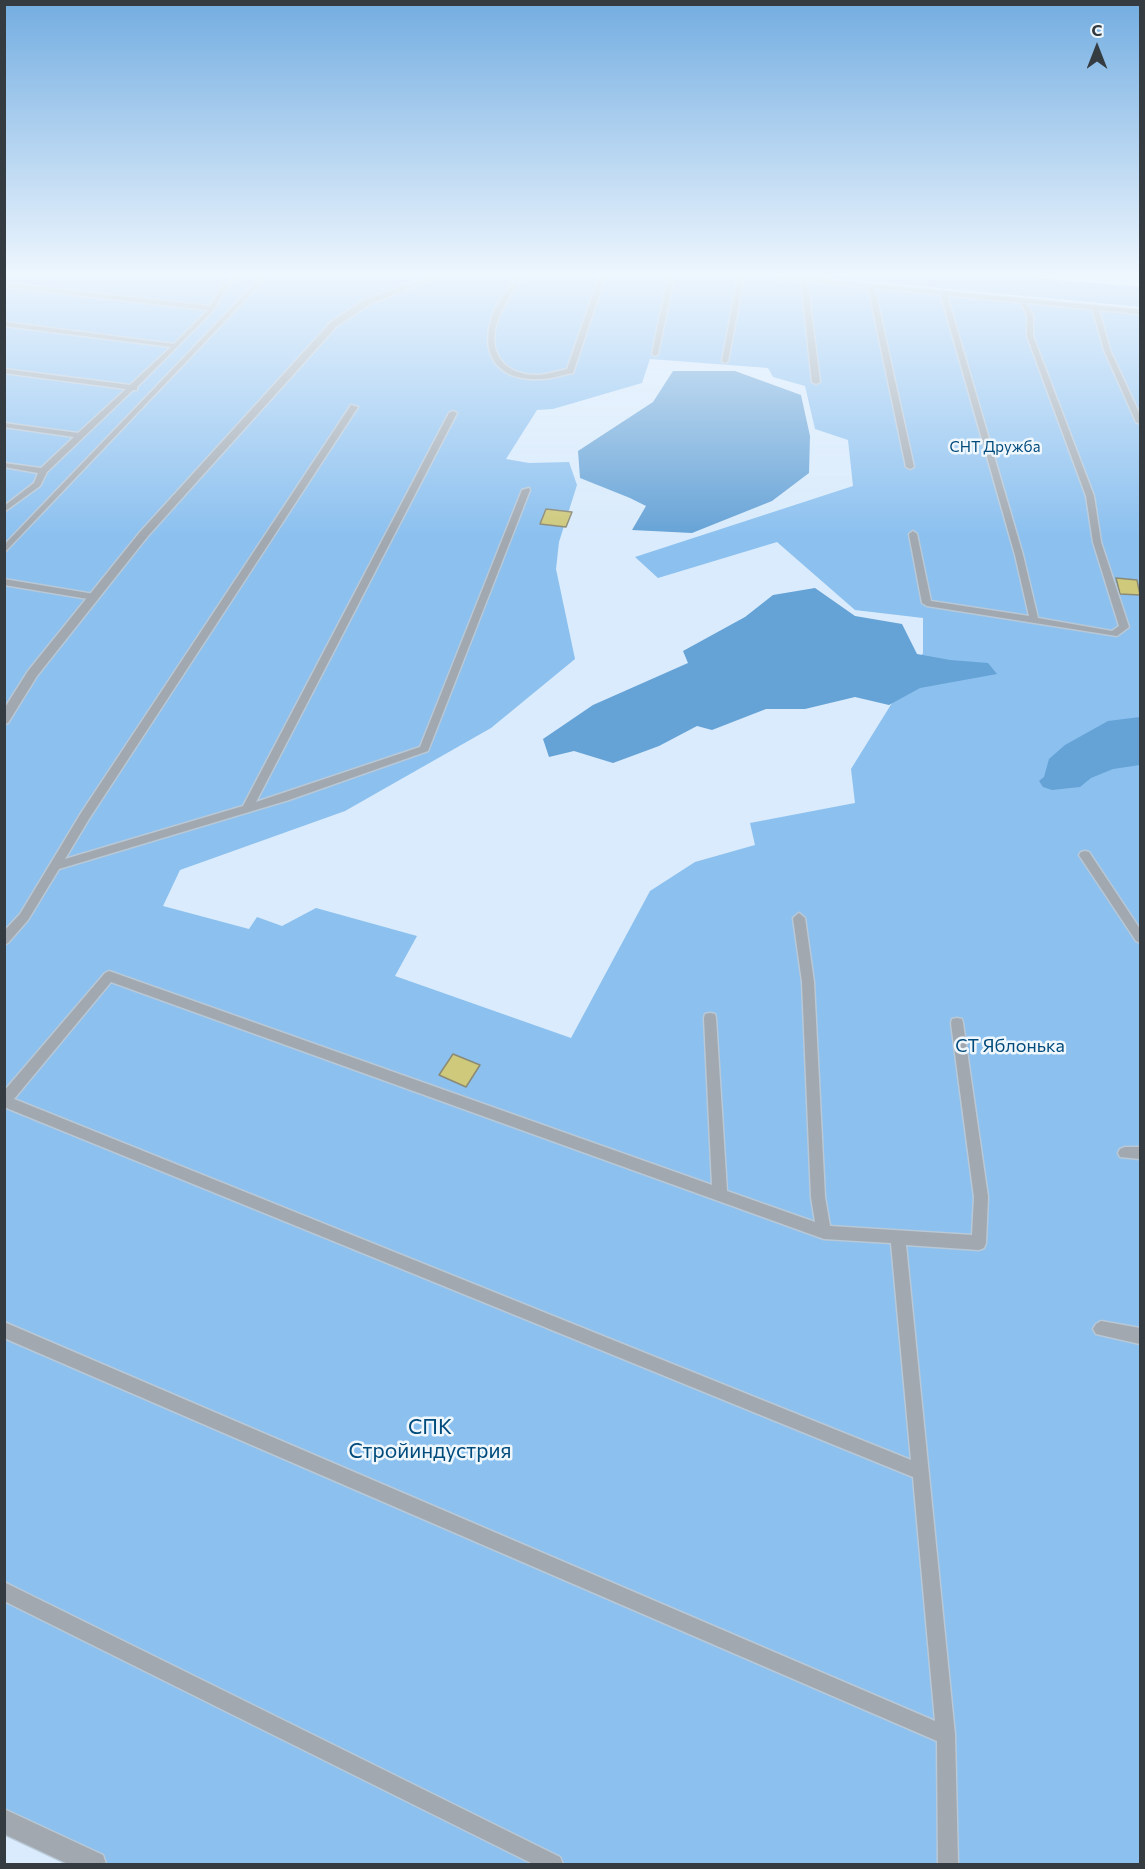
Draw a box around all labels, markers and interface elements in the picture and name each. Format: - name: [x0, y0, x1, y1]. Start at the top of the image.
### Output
- north arrow: [1067, 18, 1127, 78]
- text: С: [1092, 20, 1102, 39]
- park label: СНТ Дружба: [950, 438, 1040, 456]
- park label: СТ Яблонька: [955, 1035, 1065, 1057]
- park label: СПК Стройиндустрия: [348, 1414, 512, 1464]

